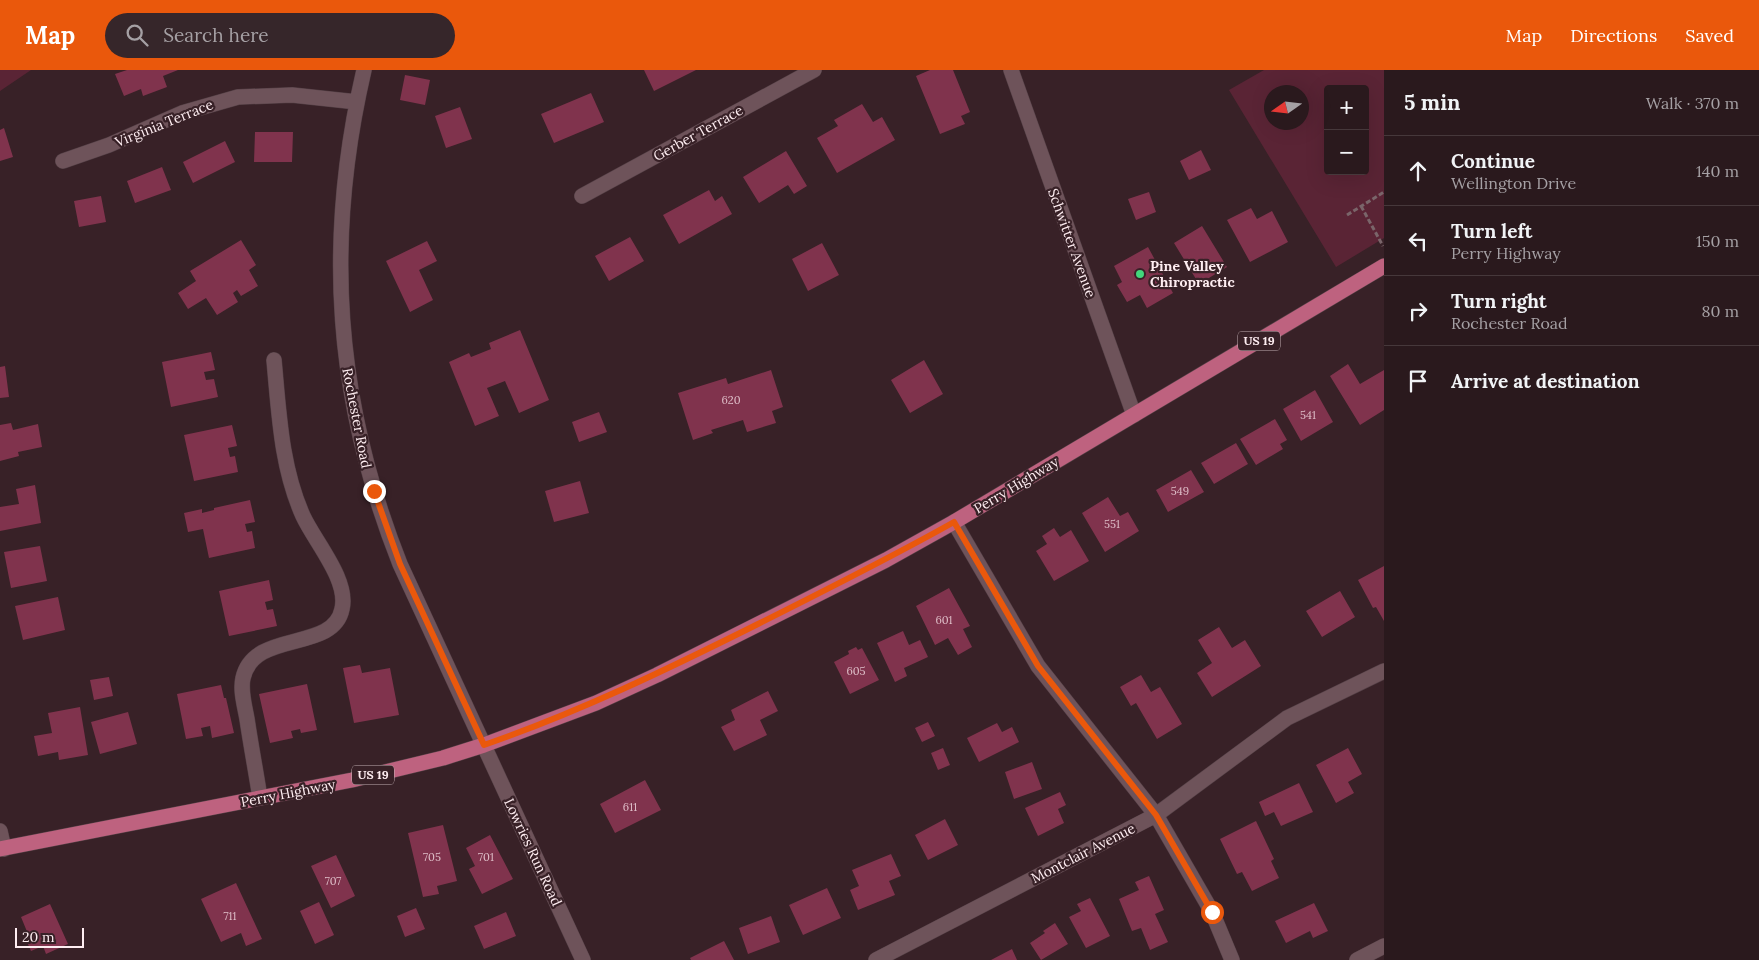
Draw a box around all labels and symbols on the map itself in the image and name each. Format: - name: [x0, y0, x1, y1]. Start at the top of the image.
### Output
- north arrow: [1264, 85, 1309, 130]
- street label: Virginia Terrace: [111, 95, 216, 151]
- street label: Gerber Terrace: [650, 101, 746, 165]
- street label: Schwitter Avenue: [1044, 186, 1100, 300]
- place label: Pine Valley Chiropractic: [1150, 257, 1235, 291]
- marker: Pine Valley Chiropractic: [1134, 268, 1146, 280]
- road number: US 19: [1238, 332, 1280, 350]
- street label: Rochester Road: [338, 366, 376, 470]
- house number: 620: [721, 393, 741, 407]
- house number: 541: [1300, 408, 1316, 422]
- street label: Perry Highway: [970, 452, 1062, 517]
- route end: [363, 480, 386, 503]
- house number: 549: [1171, 484, 1189, 498]
- house number: 551: [1104, 517, 1120, 531]
- house number: 601: [935, 613, 953, 627]
- house number: 605: [846, 664, 866, 678]
- road number: US 19: [352, 766, 394, 784]
- street label: Perry Highway: [239, 775, 337, 811]
- street label: Lowries Run Road: [500, 795, 566, 909]
- house number: 611: [623, 800, 637, 814]
- street label: Montclair Avenue: [1028, 819, 1138, 887]
- house number: 705: [423, 850, 441, 864]
- house number: 701: [478, 850, 494, 864]
- house number: 707: [325, 874, 341, 888]
- route start: [1201, 901, 1224, 924]
- house number: 711: [223, 909, 237, 923]
- scale bar: [15, 925, 84, 948]

